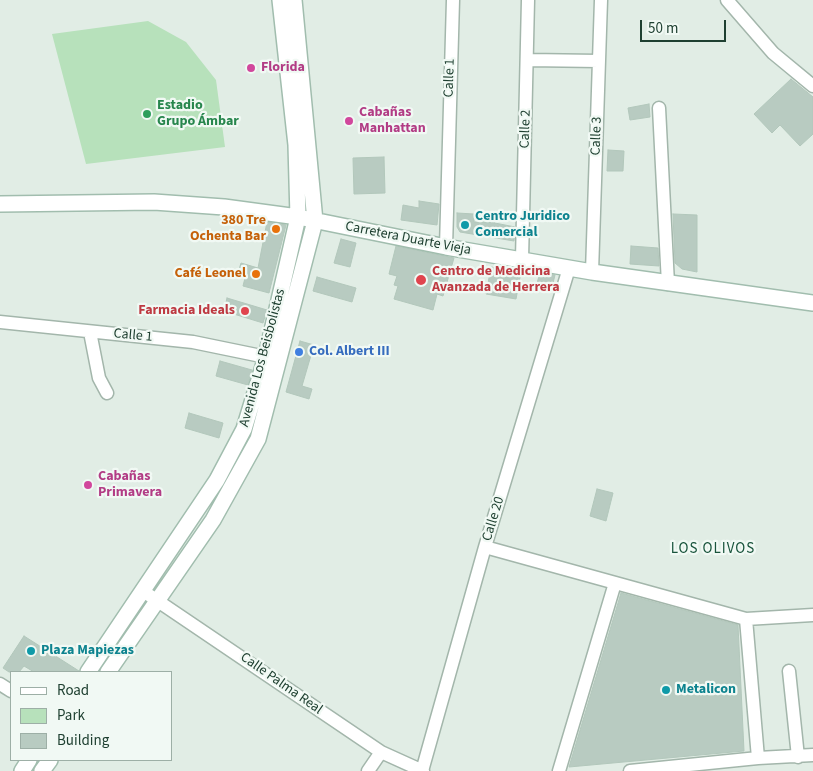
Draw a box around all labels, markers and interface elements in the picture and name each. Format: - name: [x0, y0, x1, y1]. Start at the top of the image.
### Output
- scale bar: [643, 10, 729, 42]
- text: 50 m: [648, 18, 678, 39]
- street label: Calle 1: [441, 58, 459, 98]
- place label: Florida: [261, 60, 305, 76]
- marker: Florida: [245, 62, 257, 74]
- place label: Estadio Grupo Ámbar: [157, 98, 239, 130]
- place label: Cabañas Manhattan: [359, 105, 426, 138]
- marker: Estadio Grupo Ámbar: [141, 108, 153, 120]
- street label: Calle 2: [517, 109, 535, 149]
- marker: Cabañas Manhattan: [343, 115, 355, 127]
- street label: Calle 3: [588, 116, 606, 156]
- place label: Centro Juridico Comercial: [475, 209, 570, 242]
- place label: 380 Tre Ochenta Bar: [190, 213, 266, 246]
- street label: Carretera Duarte Vieja: [344, 219, 472, 259]
- marker: Centro Juridico Comercial: [459, 219, 471, 231]
- marker: 380 Tre Ochenta Bar: [270, 223, 282, 235]
- place label: Centro de Medicina Avanzada de Herrera: [432, 264, 560, 296]
- place label: Café Leonel: [174, 266, 246, 282]
- marker: Café Leonel: [250, 268, 262, 280]
- marker: Centro de Medicina Avanzada de Herrera: [414, 273, 428, 287]
- street label: Avenida Los Beisbolistas: [236, 287, 290, 429]
- place label: Farmacia Ideals: [138, 303, 235, 319]
- marker: Farmacia Ideals: [239, 305, 251, 317]
- street label: Calle 1: [113, 326, 153, 346]
- place label: Col. Albert III: [309, 344, 390, 360]
- marker: Col. Albert III: [293, 346, 305, 358]
- place label: Cabañas Primavera: [98, 469, 162, 502]
- marker: Cabañas Primavera: [82, 479, 94, 491]
- street label: Calle 20: [479, 495, 509, 543]
- district label: LOS OLIVOS: [669, 541, 757, 559]
- place label: Plaza Mapiezas: [41, 643, 134, 659]
- marker: Plaza Mapiezas: [25, 645, 37, 657]
- street label: Calle Palma Real: [237, 649, 325, 719]
- legend: [10, 671, 172, 761]
- text: Road: [57, 680, 89, 701]
- place label: Metalicon: [676, 682, 736, 698]
- marker: Metalicon: [660, 684, 672, 696]
- text: Park: [57, 705, 85, 726]
- text: Building: [57, 730, 109, 751]

